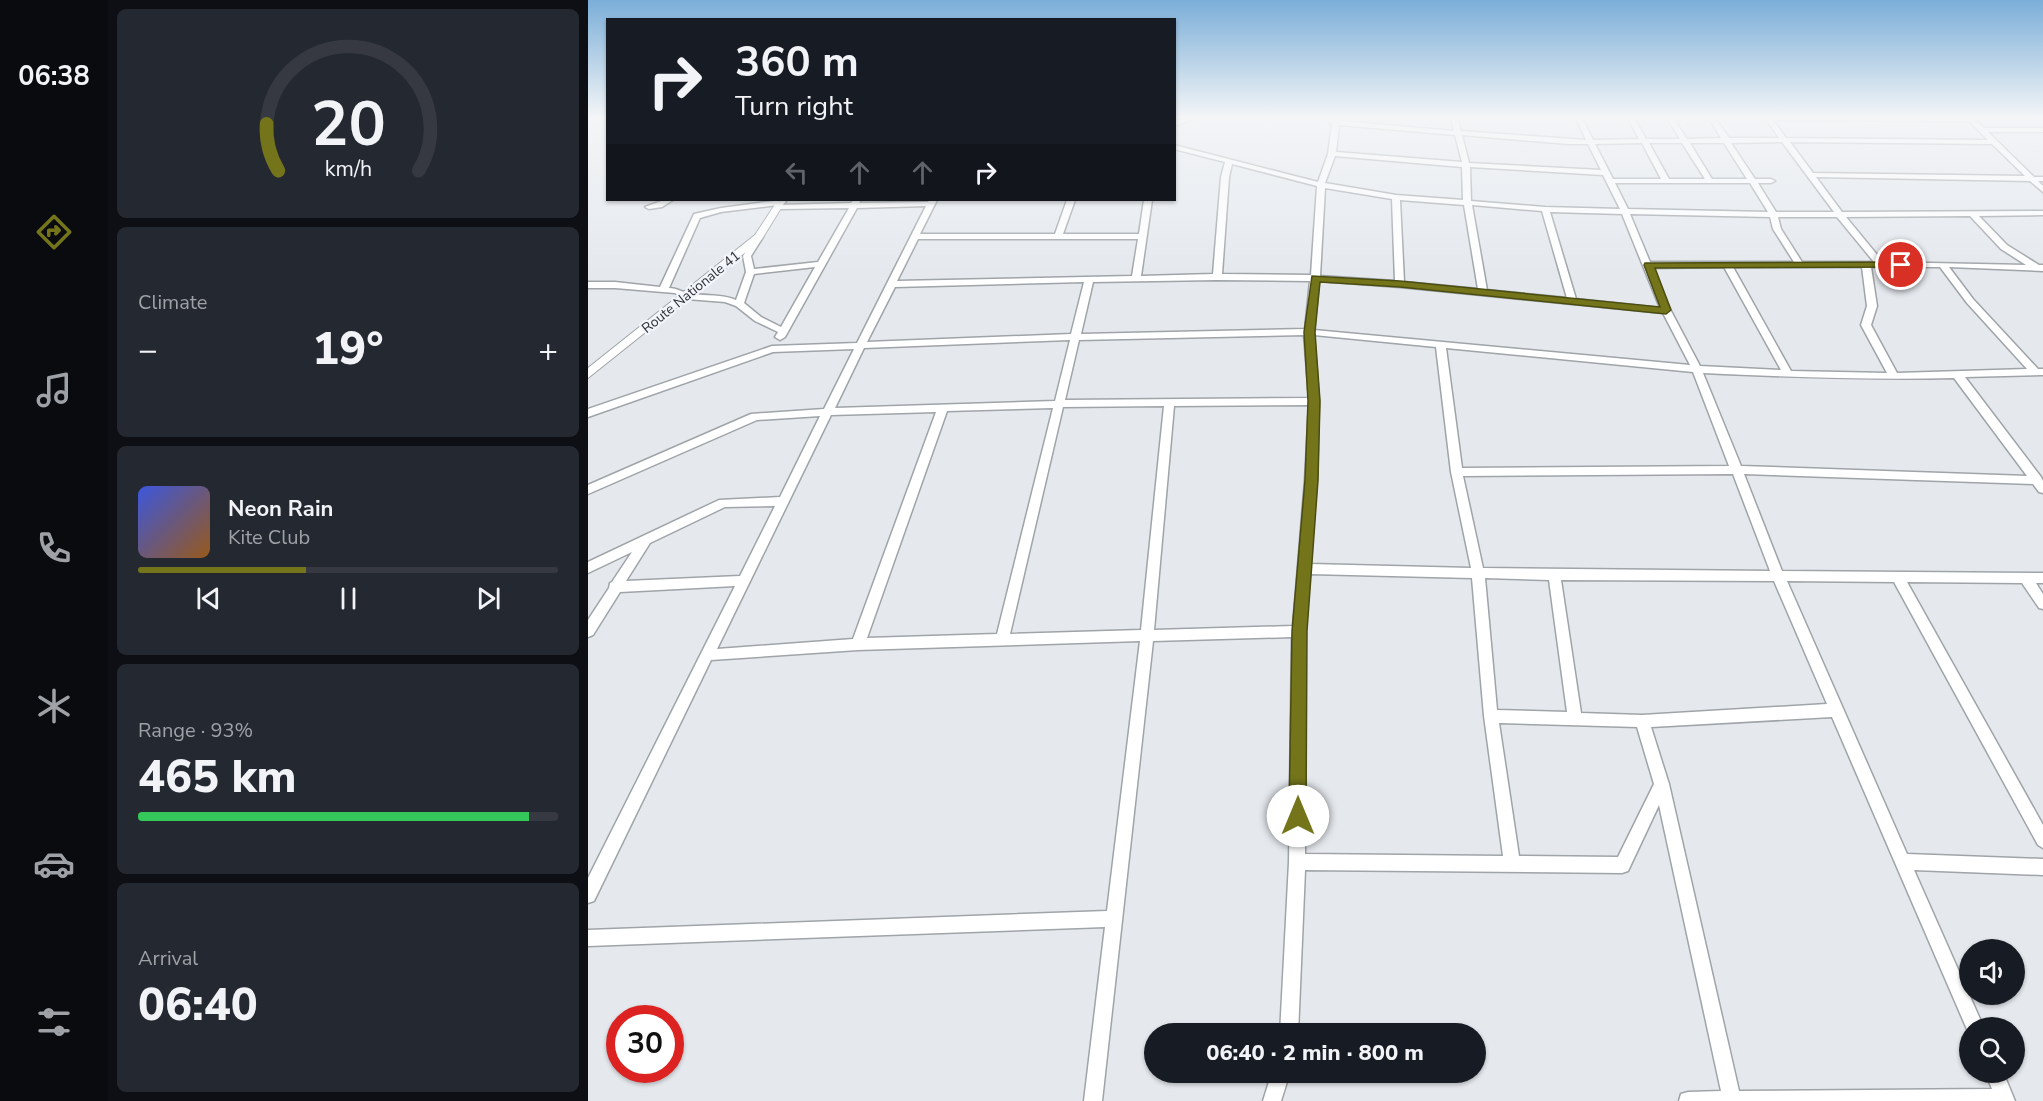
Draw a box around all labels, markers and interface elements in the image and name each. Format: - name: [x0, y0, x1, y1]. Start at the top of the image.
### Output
- text: 360 m: [735, 34, 859, 91]
- icon: right: [636, 42, 714, 120]
- text: 06:38: [18, 58, 90, 95]
- text: 20: [311, 82, 385, 167]
- text: Turn right: [735, 88, 853, 125]
- text: km/h: [324, 154, 372, 184]
- icon: left: [780, 156, 813, 189]
- icon: ahead: [843, 156, 876, 189]
- icon: ahead: [906, 156, 939, 189]
- icon: right: [969, 156, 1002, 189]
- icon: directions: [33, 211, 75, 253]
- pin: [1875, 239, 1926, 290]
- street label: Route Nationale 41: [638, 246, 744, 338]
- icon: arrive: [1884, 248, 1917, 281]
- text: Climate: [138, 289, 207, 316]
- text: 19°: [312, 319, 384, 380]
- text: −: [138, 328, 158, 373]
- text: +: [538, 328, 558, 373]
- icon: music: [33, 369, 75, 411]
- text: Neon Rain: [228, 494, 333, 524]
- text: Kite Club: [228, 524, 310, 551]
- icon: phone: [33, 527, 75, 569]
- icon: previous: [192, 582, 225, 615]
- icon: pause: [332, 582, 365, 615]
- icon: next: [472, 582, 505, 615]
- icon: climate: [33, 685, 75, 727]
- text: Range · 93%: [138, 717, 253, 744]
- text: 465 km: [138, 747, 297, 808]
- position arrow: [1266, 784, 1330, 848]
- icon: car: [33, 843, 75, 885]
- map controls: [1959, 939, 2025, 1083]
- button: sound: [1959, 939, 2025, 1005]
- text: Arrival: [138, 945, 198, 972]
- text: 06:40: [138, 975, 258, 1036]
- icon: filters: [33, 1001, 75, 1043]
- speed limit sign: 30: [606, 1005, 684, 1083]
- button: search: [1959, 1017, 2025, 1083]
- text: 06:40 · 2 min · 800 m: [1206, 1038, 1424, 1068]

